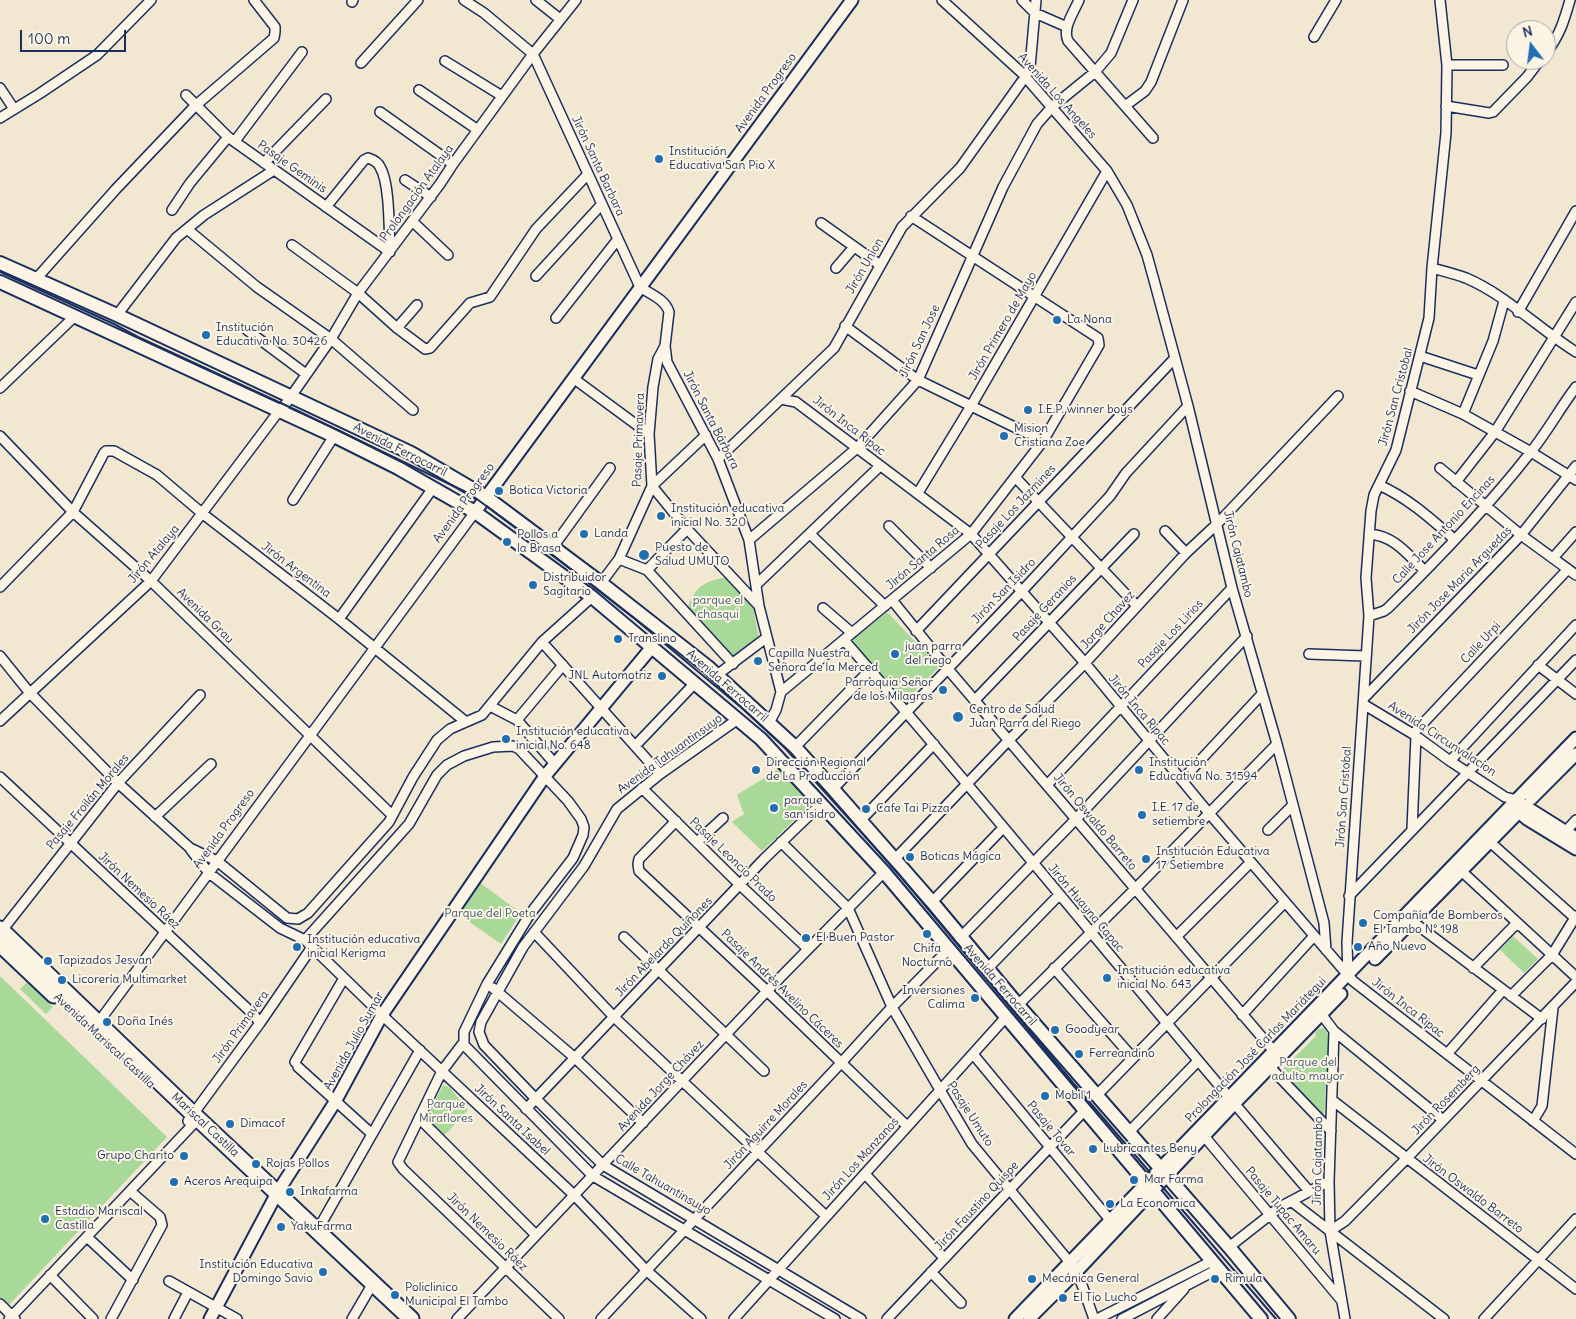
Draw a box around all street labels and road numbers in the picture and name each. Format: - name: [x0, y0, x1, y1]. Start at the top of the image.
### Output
- street label: Avenida Progreso: [732, 50, 800, 136]
- street label: Avenida Los Angeles: [1015, 50, 1099, 142]
- street label: Jirón Santa Barbara: [568, 114, 628, 218]
- street label: Pasaje Geminis: [254, 138, 330, 196]
- street label: Prolongación Atalaya: [377, 142, 457, 244]
- street label: Jirón Union: [843, 236, 887, 296]
- street label: Jirón Primero de Mayo: [966, 269, 1040, 383]
- street label: Jirón San Jose: [897, 302, 943, 380]
- street label: Jirón San Cristobal: [1376, 346, 1416, 448]
- street label: Jirón Santa Bárbara: [680, 368, 742, 472]
- street label: Pasaje Primavera: [630, 393, 648, 487]
- street label: Jirón Inca Ripac: [810, 393, 888, 459]
- street label: Avenida Ferrocarril: [351, 420, 449, 480]
- street label: Avenida Progreso: [430, 460, 498, 546]
- street label: Pasaje Los Jazmines: [973, 462, 1059, 552]
- street label: Calle Jose Antonio Encinas: [1390, 473, 1498, 587]
- street label: Jirón Cajatambo: [1220, 509, 1256, 599]
- street label: Jirón Atalaya: [125, 522, 183, 586]
- street label: Jirón Santa Rosa: [884, 523, 962, 593]
- street label: Jirón Jose Maria Arguedas: [1405, 523, 1515, 637]
- street label: Jirón Argentina: [258, 539, 334, 601]
- street label: Jirón San Isidro: [969, 555, 1039, 627]
- street label: Pasaje Geranios: [1010, 571, 1080, 645]
- street label: Avenida Grau: [174, 585, 236, 647]
- street label: Jorge Chavez: [1078, 588, 1138, 652]
- street label: Pasaje Los Lirios: [1136, 597, 1206, 671]
- street label: Calle Urpi: [1458, 619, 1504, 667]
- street label: Avenida Ferrocarril: [683, 647, 771, 725]
- street label: Jirón Inca Ripac: [1105, 672, 1173, 748]
- street label: Avenida Circunvalacion: [1385, 699, 1499, 779]
- street label: Avenida Tahuantinsuyo: [615, 711, 725, 797]
- street label: Jirón San Cristobal: [1333, 746, 1355, 848]
- street label: Pasaje Froilán Morales: [44, 751, 132, 853]
- street label: Jirón Oswaldo Barreto: [1050, 771, 1140, 873]
- street label: Avenida Progreso: [190, 786, 258, 872]
- street label: Pasaje Leoncio Prado: [686, 815, 780, 905]
- street label: Jirón Nemesio Ráez: [95, 850, 183, 932]
- street label: Jirón Huayna Capac: [1045, 861, 1127, 955]
- street label: Jirón Abelardo Quiñones: [613, 894, 715, 1000]
- street label: Pasaje Andrés Avelino Cáceres: [718, 927, 846, 1051]
- street label: Avenida Ferrocarril: [961, 941, 1039, 1029]
- street label: Prolongación José Carlos Mariátegui: [1183, 974, 1329, 1126]
- street label: Jirón Inca Ripac: [1369, 975, 1447, 1041]
- street label: Jirón Primavera: [210, 988, 272, 1066]
- street label: Avenida Julio Sumar: [321, 989, 387, 1093]
- street label: Avenida Mariscal Castilla: [50, 990, 158, 1092]
- street label: Avenida Jorge Chávez: [615, 1037, 707, 1135]
- street label: Jirón Rosemberg: [1409, 1062, 1483, 1138]
- street label: Jirón Aguirre Morales: [721, 1078, 811, 1172]
- street label: Pasaje Umuto: [944, 1079, 996, 1149]
- street label: Jirón Santa Isabel: [471, 1081, 553, 1159]
- street label: Mariscal Castilla: [168, 1090, 242, 1160]
- street label: Pasaje Tovar: [1024, 1098, 1078, 1160]
- street label: Jirón Los Manzanos: [820, 1115, 902, 1203]
- street label: Jirón Cajatambo: [1310, 1116, 1326, 1206]
- street label: Calle Tahuantinsuyo: [612, 1152, 714, 1218]
- street label: Jirón Oswaldo Barreto: [1420, 1152, 1526, 1236]
- street label: Jirón Faustino Quispe: [932, 1158, 1022, 1254]
- street label: Pasaje Tupac Amaru: [1242, 1164, 1324, 1258]
- street label: Jirón Nemesio Ráez: [444, 1190, 530, 1274]

